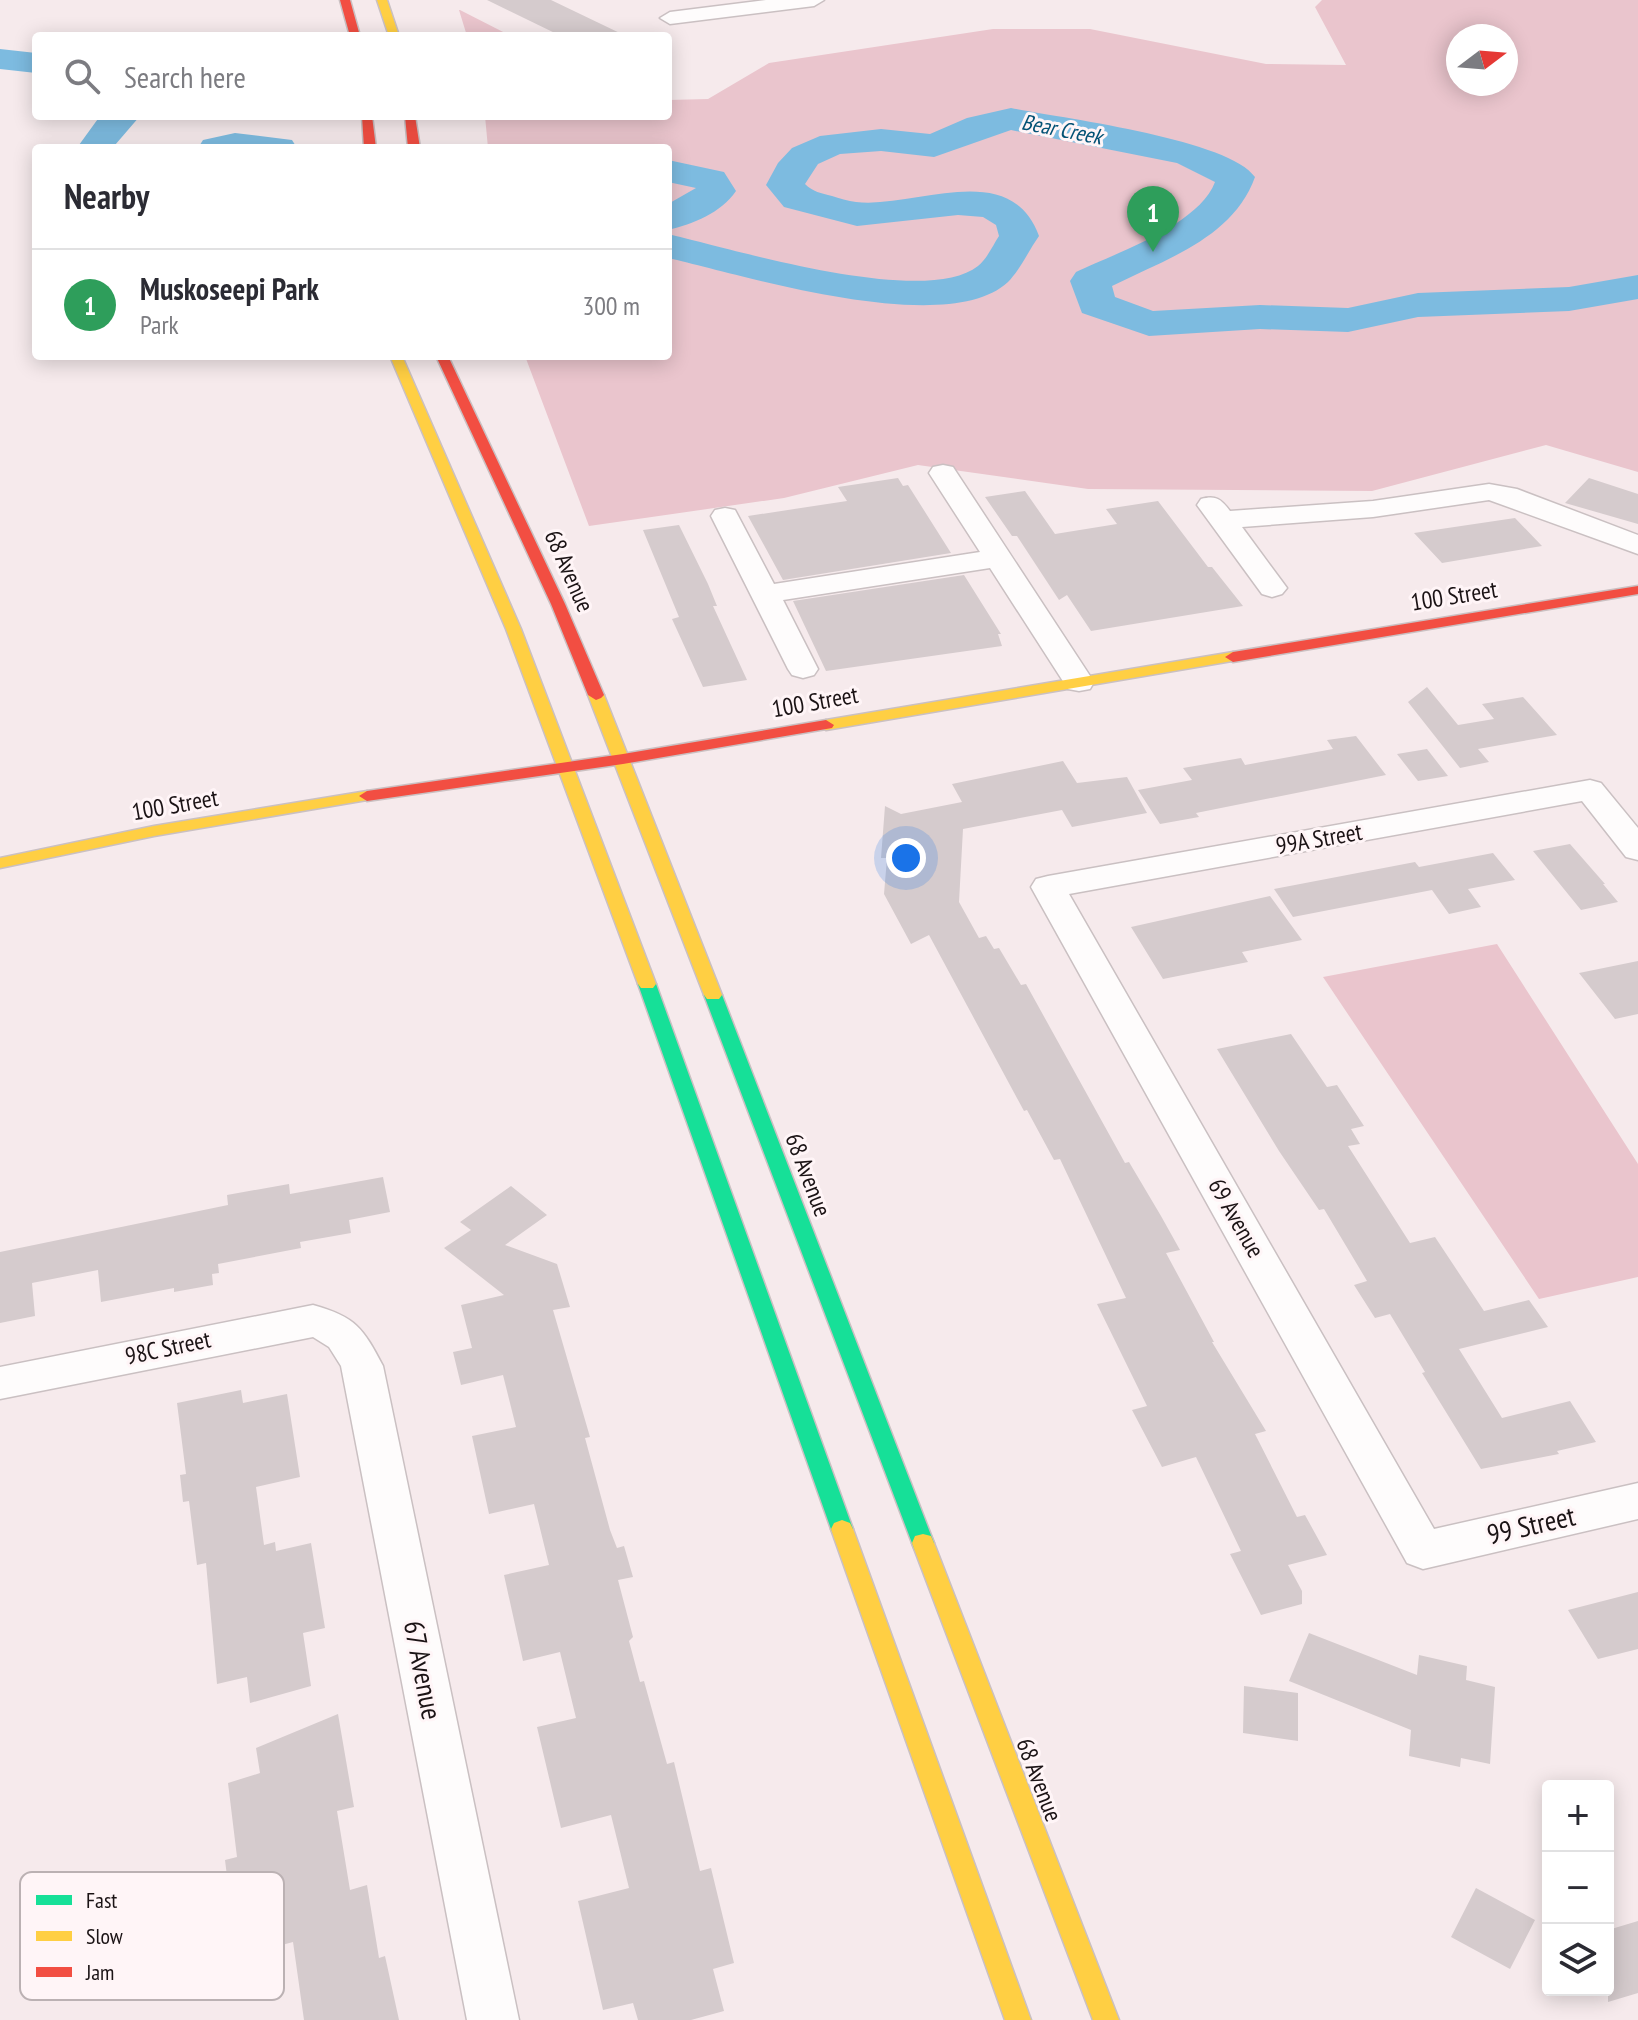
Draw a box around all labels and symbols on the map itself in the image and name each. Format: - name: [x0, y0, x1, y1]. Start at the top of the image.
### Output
- north arrow: [1446, 24, 1518, 96]
- water label: Bear Creek: [1019, 108, 1107, 151]
- pin: 1: [1127, 186, 1179, 252]
- street label: 68 Avenue: [538, 525, 601, 617]
- street label: 100 Street: [1408, 573, 1500, 618]
- street label: 100 Street: [769, 679, 861, 724]
- street label: 100 Street: [129, 782, 221, 827]
- street label: 99A Street: [1273, 816, 1365, 861]
- your location: [886, 838, 926, 878]
- street label: 68 Avenue: [778, 1129, 838, 1221]
- street label: 69 Avenue: [1201, 1172, 1272, 1263]
- street label: 98C Street: [122, 1323, 214, 1372]
- street label: 99 Street: [1483, 1496, 1579, 1553]
- street label: 67 Avenue: [396, 1617, 451, 1723]
- street label: 68 Avenue: [1009, 1734, 1069, 1826]
- legend: [20, 1872, 284, 2000]
- text: Fast: [86, 1886, 117, 1914]
- text: Slow: [86, 1922, 123, 1950]
- text: Jam: [85, 1958, 114, 1986]

